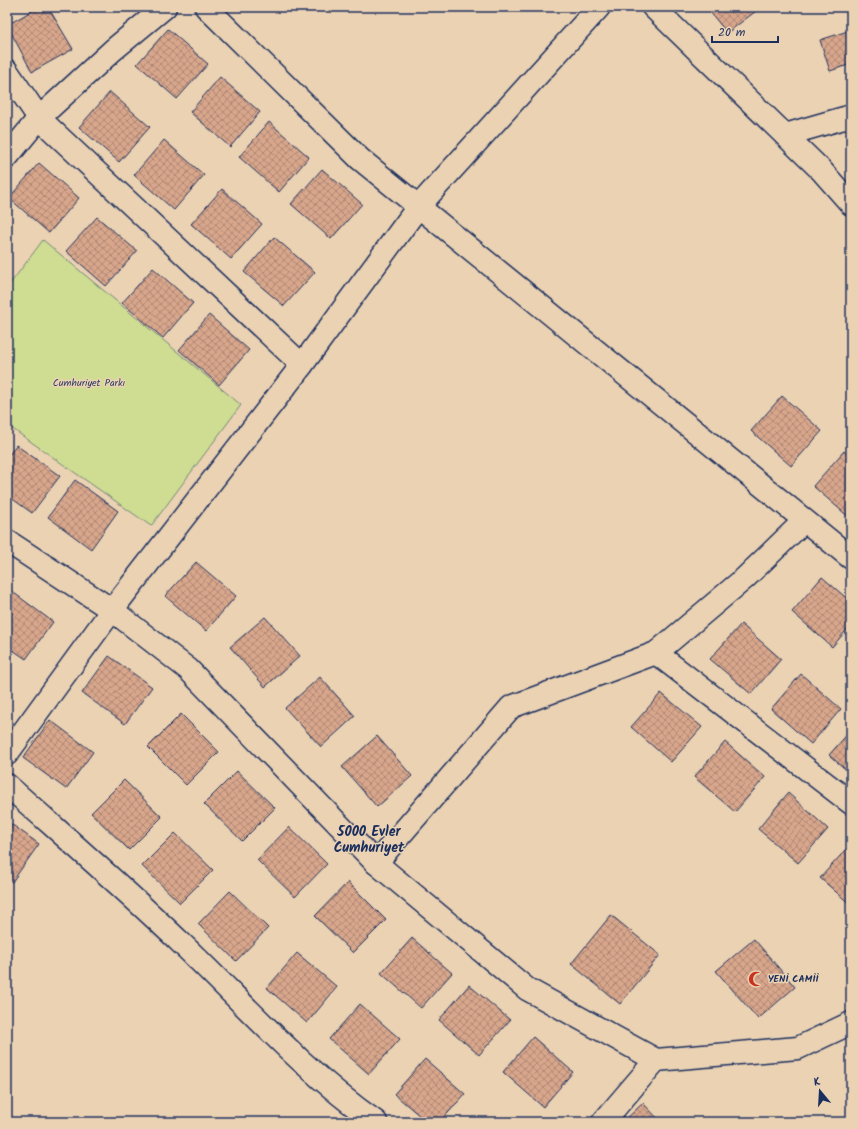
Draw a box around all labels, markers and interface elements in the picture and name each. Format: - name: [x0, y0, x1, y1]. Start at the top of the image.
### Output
- scale bar: [712, 18, 778, 44]
- text: 20 m: [718, 23, 746, 42]
- park label: Cumhuriyet Parkı: [53, 375, 126, 391]
- district label: 5000 Evler Cumhuriyet: [334, 821, 405, 859]
- mosque icon: YENİ CAMİİ: [747, 970, 765, 988]
- place label: YENİ CAMİİ: [768, 971, 819, 987]
- north arrow: [800, 1071, 840, 1111]
- text: K: [811, 1073, 824, 1092]

